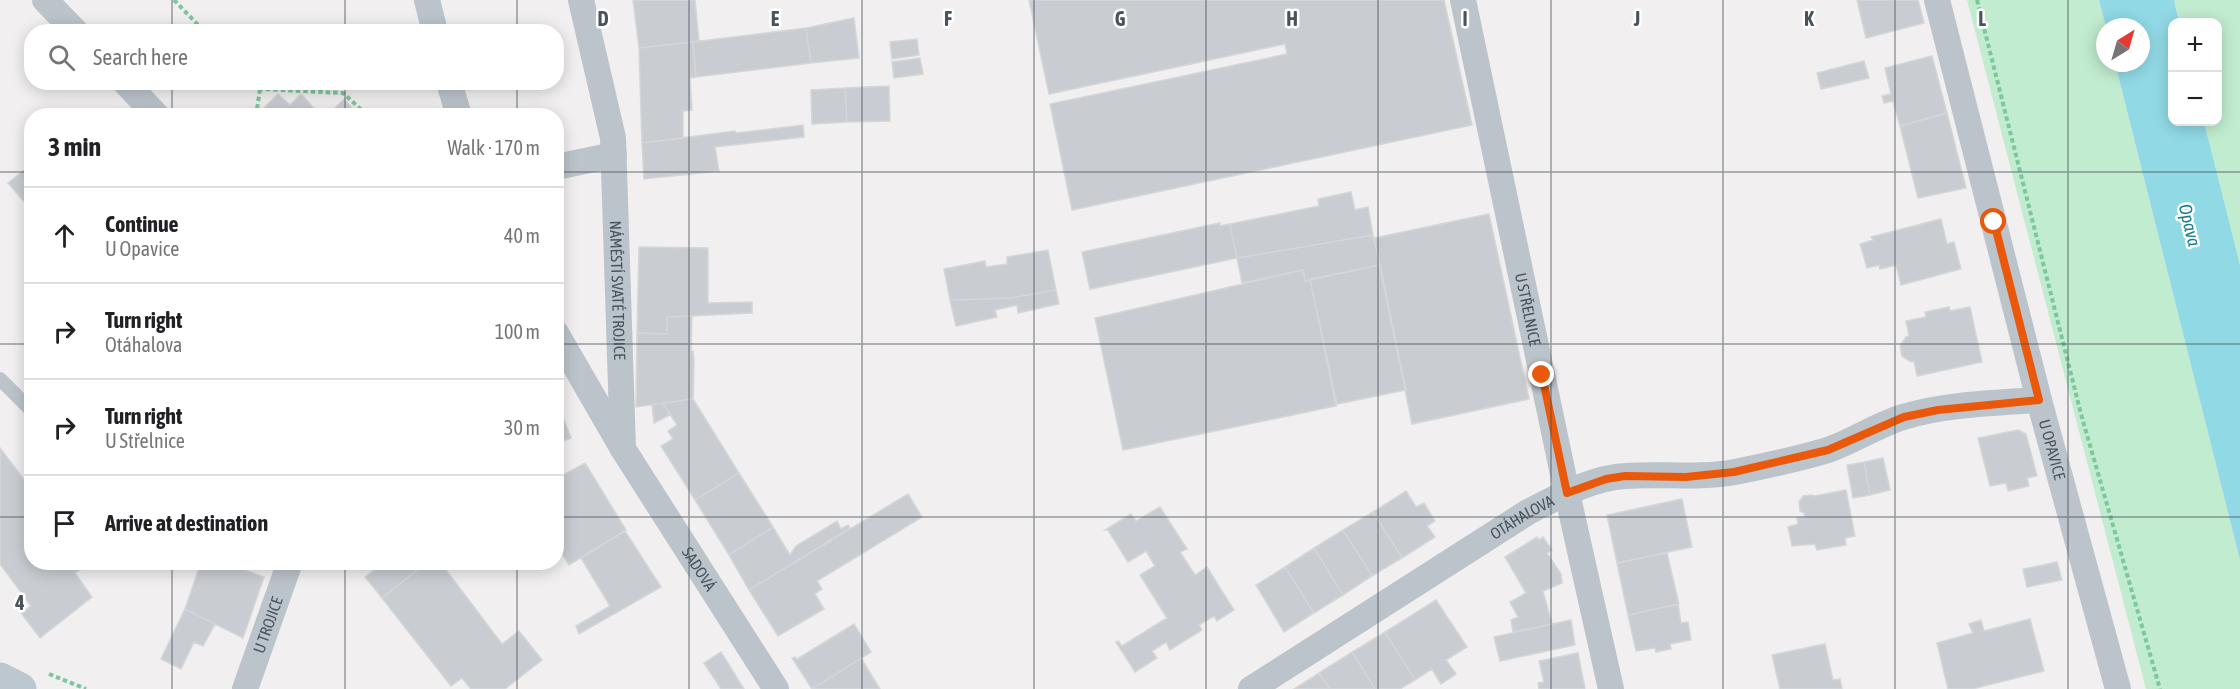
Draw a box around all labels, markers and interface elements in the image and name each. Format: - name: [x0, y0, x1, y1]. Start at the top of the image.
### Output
- text: D: [597, 7, 609, 30]
- text: E: [771, 7, 780, 30]
- text: F: [944, 7, 952, 30]
- text: G: [1115, 7, 1126, 30]
- text: H: [1286, 7, 1298, 30]
- text: I: [1462, 7, 1468, 30]
- text: J: [1633, 7, 1640, 30]
- text: K: [1804, 7, 1814, 30]
- text: L: [1978, 7, 1986, 30]
- north arrow: [2096, 18, 2150, 72]
- map controls: [2168, 18, 2222, 126]
- button: +: [2168, 18, 2222, 72]
- search box: [24, 24, 564, 90]
- icon: search: [45, 41, 78, 74]
- text: Search here: [93, 44, 188, 70]
- button: −: [2168, 72, 2222, 126]
- text: 3 min: [48, 132, 101, 162]
- text: Walk · 170 m: [448, 136, 540, 159]
- water label: Opava: [2175, 202, 2206, 249]
- route start: [1980, 208, 2006, 234]
- text: Continue: [105, 211, 179, 237]
- icon: ahead: [48, 219, 81, 252]
- street label: NÁMĚSTÍ SVATÉ TROJICE: [607, 220, 629, 360]
- text: 40 m: [504, 224, 540, 247]
- text: U Opavice: [105, 237, 179, 260]
- street label: U STŘELNICE: [1512, 271, 1545, 347]
- text: Turn right: [105, 307, 182, 333]
- icon: right: [48, 315, 81, 348]
- text: 100 m: [495, 320, 540, 343]
- text: Otáhalova: [105, 333, 182, 356]
- route end: [1528, 361, 1554, 387]
- text: Turn right: [105, 403, 182, 429]
- icon: right: [48, 411, 81, 444]
- text: 30 m: [504, 416, 540, 439]
- street label: U OPAVICE: [2036, 417, 2069, 482]
- text: U Střelnice: [105, 429, 185, 452]
- street label: OTÁHALOVA: [1487, 491, 1557, 543]
- icon: arrive: [48, 507, 81, 540]
- text: Arrive at destination: [105, 510, 268, 536]
- street label: SADOVÁ: [679, 544, 720, 594]
- text: 4: [14, 591, 25, 614]
- street label: U TROJICE: [249, 594, 286, 656]

